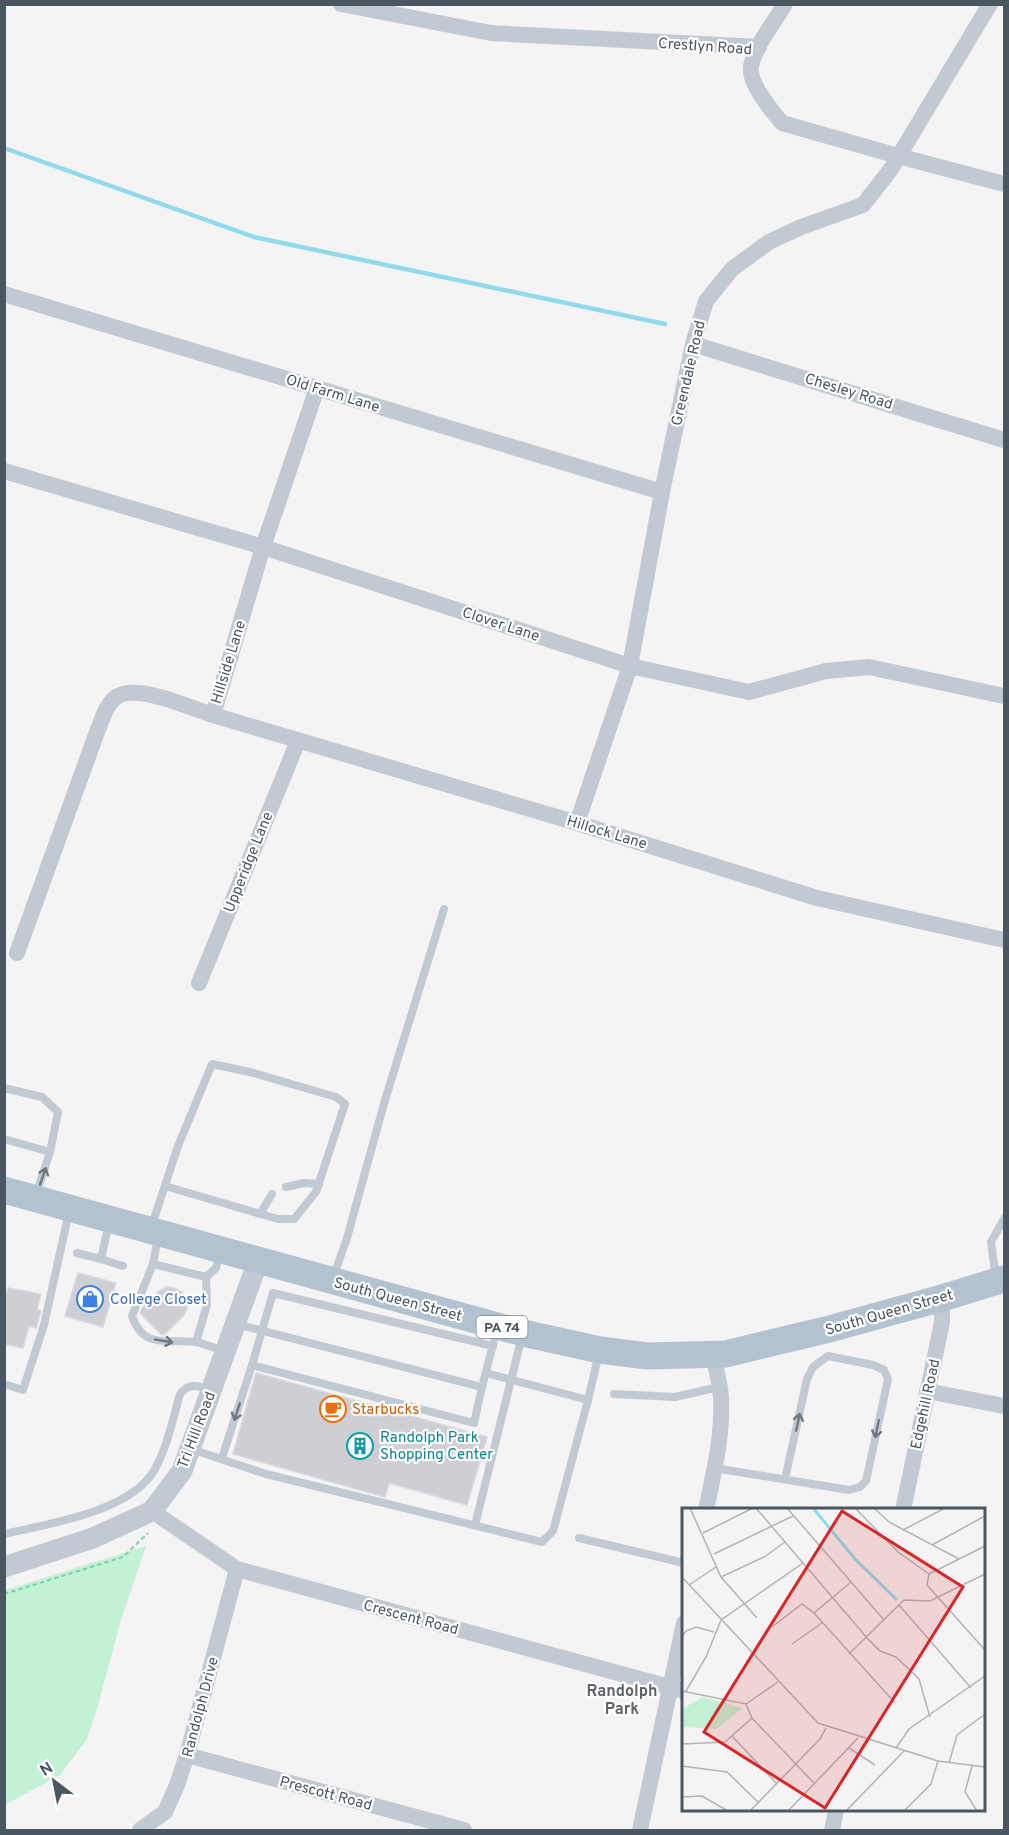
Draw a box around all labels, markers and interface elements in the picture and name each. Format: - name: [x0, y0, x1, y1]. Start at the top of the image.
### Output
- street label: Crestlyn Road: [657, 35, 752, 60]
- street label: Greendale Road: [668, 319, 711, 428]
- street label: Chesley Road: [802, 370, 895, 415]
- street label: Old Farm Lane: [283, 371, 382, 418]
- street label: Clover Lane: [459, 604, 542, 647]
- street label: Hillside Lane: [208, 618, 251, 706]
- street label: Upperidge Lane: [221, 809, 278, 916]
- street label: Hillock Lane: [564, 812, 649, 855]
- one-way arrow: [38, 1167, 49, 1186]
- street label: South Queen Street: [331, 1274, 464, 1327]
- shop icon: College Closet: [75, 1284, 105, 1314]
- street label: South Queen Street: [823, 1286, 955, 1341]
- place label: College Closet: [110, 1291, 207, 1310]
- road number: PA 74: [476, 1316, 528, 1338]
- one-way arrow: [154, 1336, 173, 1347]
- street label: Edgehill Road: [908, 1357, 945, 1451]
- street label: Tri Hill Road: [174, 1389, 221, 1472]
- cafe icon: Starbucks: [318, 1394, 348, 1424]
- place label: Starbucks: [352, 1401, 419, 1420]
- one-way arrow: [231, 1402, 242, 1421]
- one-way arrow: [793, 1413, 804, 1432]
- one-way arrow: [871, 1419, 883, 1438]
- place label: Randolph Park Shopping Center: [380, 1429, 493, 1465]
- building icon: Randolph Park Shopping Center: [345, 1431, 375, 1461]
- inset map: [682, 1508, 985, 1811]
- street label: Crescent Road: [361, 1597, 460, 1640]
- street label: Randolph Drive: [179, 1655, 224, 1760]
- district label: Randolph Park: [587, 1682, 657, 1720]
- north arrow: [24, 1751, 84, 1811]
- text: N: [37, 1758, 57, 1782]
- street label: Prescott Road: [277, 1773, 374, 1816]

